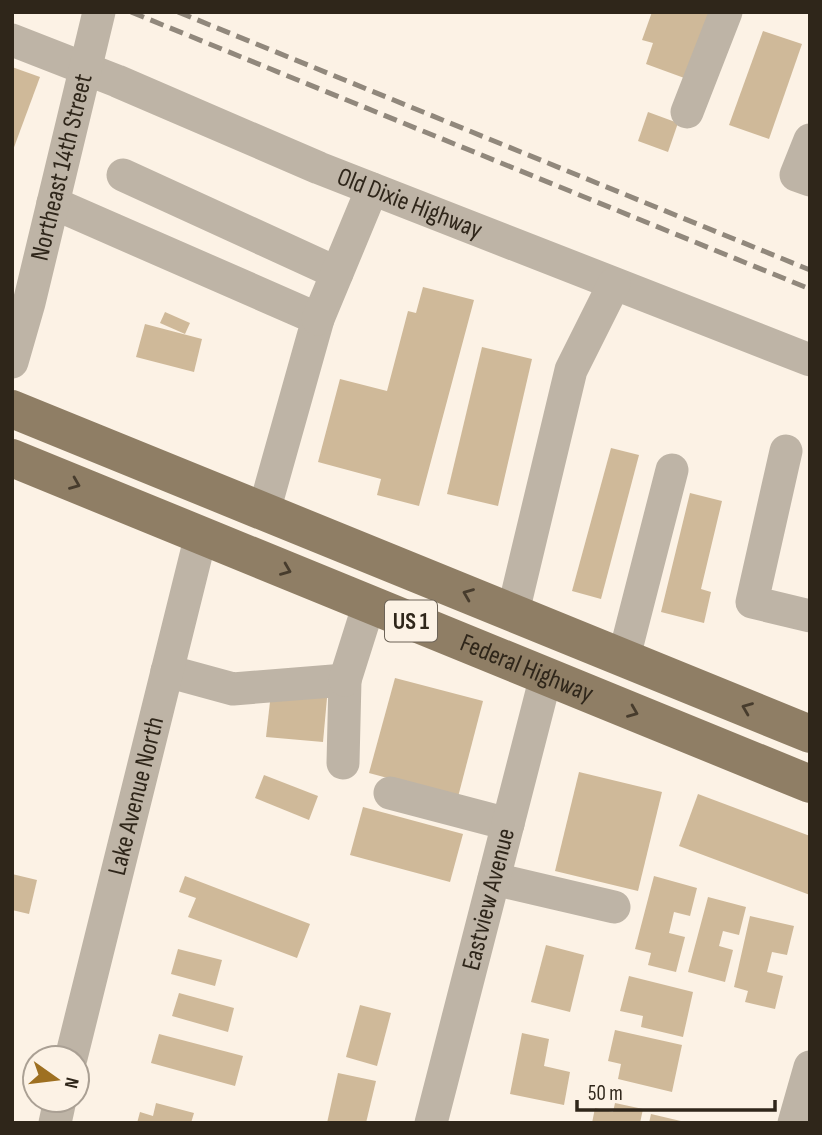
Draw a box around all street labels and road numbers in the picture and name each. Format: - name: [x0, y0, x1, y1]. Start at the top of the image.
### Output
- street label: Northeast 14th Street: [24, 71, 99, 264]
- street label: Old Dixie Highway: [333, 161, 487, 246]
- road number: US 1: [385, 600, 437, 642]
- street label: Federal Highway: [456, 627, 598, 709]
- street label: Lake Avenue North: [101, 713, 171, 879]
- street label: Eastview Avenue: [455, 825, 522, 974]

